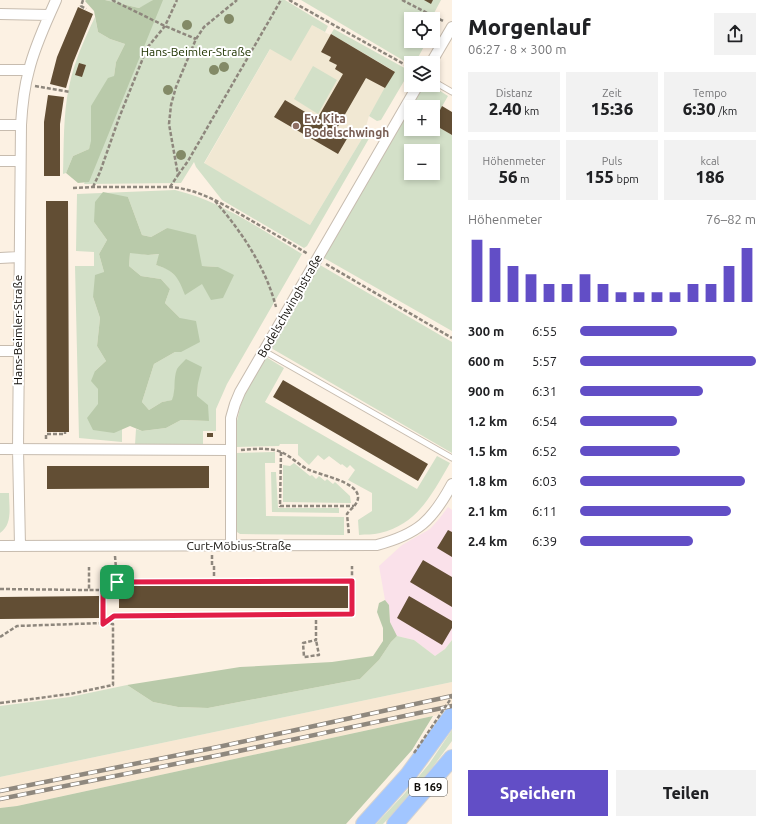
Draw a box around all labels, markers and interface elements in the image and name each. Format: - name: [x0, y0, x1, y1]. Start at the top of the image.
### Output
- map controls: [404, 12, 440, 180]
- button: locate: [404, 12, 440, 48]
- button: share: [714, 13, 756, 55]
- text: Morgenlauf: [468, 14, 591, 39]
- text: 06:27 · 8 × 300 m: [468, 42, 567, 56]
- park label: Hans-Beimler-Straße: [141, 45, 251, 58]
- button: layers: [404, 56, 440, 92]
- text: Distanz: [496, 87, 532, 99]
- text: Zeit: [602, 87, 622, 99]
- text: Tempo: [693, 87, 727, 99]
- text: 2.40: [489, 99, 522, 118]
- text: 15:36: [591, 99, 633, 118]
- text: 6:30: [683, 99, 716, 118]
- button: +: [404, 100, 440, 136]
- text: km: [522, 105, 539, 117]
- text: /km: [716, 105, 737, 117]
- place label: Ev. Kita Bodelschwingh: [304, 112, 389, 139]
- marker: Ev. Kita Bodelschwingh: [291, 121, 301, 131]
- button: −: [404, 144, 440, 180]
- text: Höhenmeter: [483, 155, 545, 167]
- text: Puls: [602, 155, 622, 167]
- text: kcal: [701, 155, 720, 167]
- text: 56: [498, 167, 518, 186]
- text: 155: [585, 167, 614, 186]
- text: 186: [696, 167, 724, 186]
- text: m: [518, 173, 530, 185]
- text: bpm: [614, 173, 639, 185]
- text: Höhenmeter: [468, 212, 542, 226]
- text: 76–82 m: [706, 212, 756, 226]
- street label: Bodelschwinghstraße: [255, 252, 324, 359]
- street label: Hans-Beimler-Straße: [11, 275, 24, 385]
- text: 300 m: [468, 324, 504, 338]
- text: 6:55: [532, 324, 557, 338]
- text: 600 m: [468, 354, 504, 368]
- text: 5:57: [532, 354, 557, 368]
- text: 900 m: [468, 384, 504, 398]
- text: 6:31: [532, 384, 557, 398]
- text: 1.2 km: [468, 414, 507, 428]
- text: 6:54: [532, 414, 557, 428]
- text: 1.5 km: [468, 444, 507, 458]
- text: 6:52: [532, 444, 557, 458]
- text: 1.8 km: [468, 474, 507, 488]
- text: 6:03: [532, 474, 557, 488]
- text: 2.1 km: [468, 504, 507, 518]
- text: 6:11: [532, 504, 557, 518]
- text: 2.4 km: [468, 534, 507, 548]
- text: 6:39: [532, 534, 557, 548]
- street label: Curt-Möbius-Straße: [186, 539, 292, 552]
- pin: [100, 565, 134, 599]
- icon: arrive: [106, 571, 128, 593]
- button: Speichern: [468, 770, 608, 816]
- button: Teilen: [616, 770, 756, 816]
- road number: B 169: [409, 778, 447, 796]

